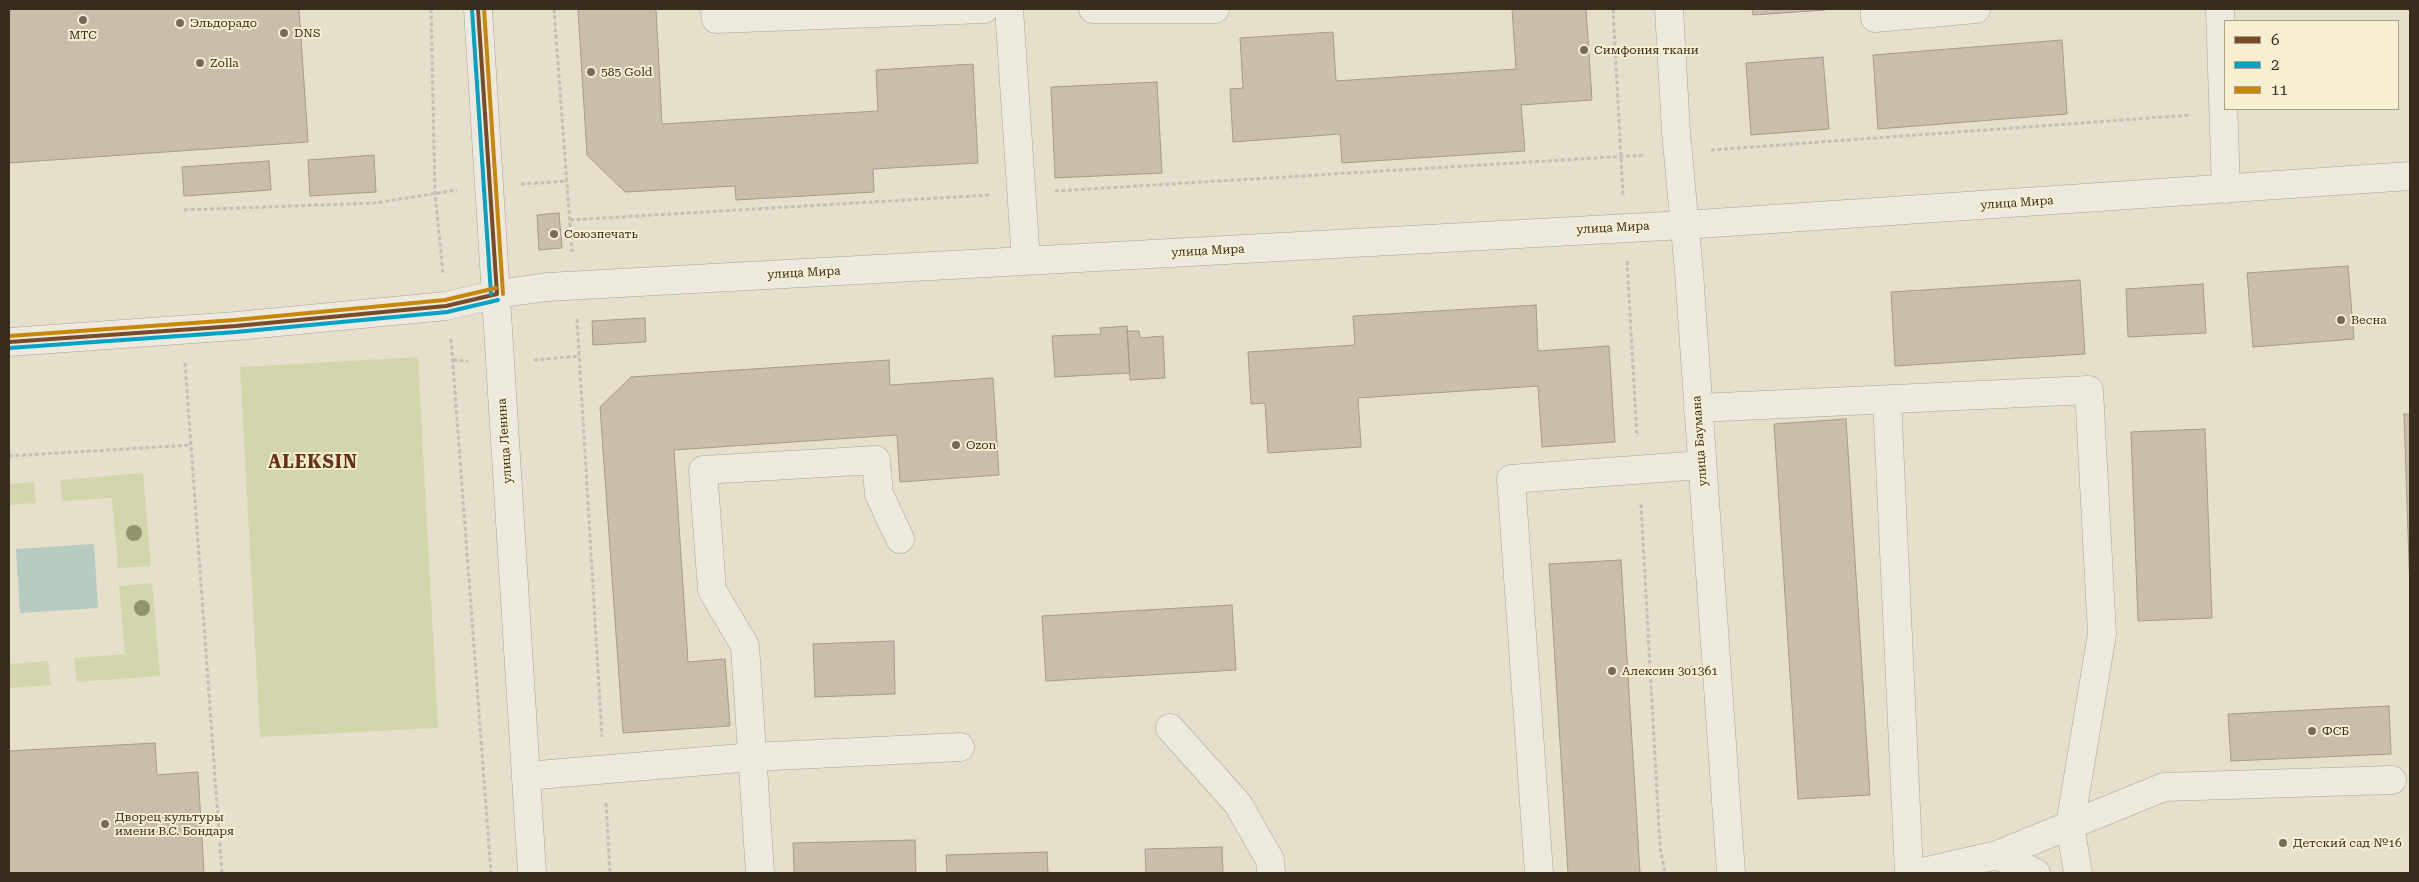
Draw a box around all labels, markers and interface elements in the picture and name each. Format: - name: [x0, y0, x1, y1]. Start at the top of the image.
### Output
- marker: МТС: [77, 14, 89, 26]
- place label: Эльдорадо: [190, 16, 257, 30]
- marker: Эльдорадо: [174, 17, 186, 29]
- legend: [2224, 20, 2399, 110]
- place label: DNS: [294, 26, 320, 40]
- marker: DNS: [278, 27, 290, 39]
- place label: МТС: [69, 28, 97, 42]
- text: 6: [2271, 31, 2279, 49]
- place label: Симфония ткани: [1594, 43, 1699, 57]
- marker: Симфония ткани: [1578, 44, 1590, 56]
- place label: Zolla: [210, 56, 239, 70]
- text: 2: [2271, 56, 2279, 74]
- marker: Zolla: [194, 57, 206, 69]
- place label: 585 Gold: [601, 65, 653, 79]
- marker: 585 Gold: [585, 66, 597, 78]
- text: 11: [2271, 81, 2288, 99]
- street label: улица Мира: [1980, 193, 2054, 213]
- street label: улица Мира: [1576, 219, 1650, 237]
- place label: Союзпечать: [564, 227, 638, 241]
- marker: Союзпечать: [548, 228, 560, 240]
- street label: улица Мира: [1171, 242, 1245, 260]
- street label: улица Мира: [767, 264, 841, 282]
- place label: Весна: [2351, 313, 2387, 327]
- marker: Весна: [2335, 314, 2347, 326]
- street label: улица Баумана: [1690, 395, 1710, 487]
- street label: улица Ленина: [495, 398, 515, 484]
- place label: Ozon: [966, 438, 996, 452]
- marker: Ozon: [950, 439, 962, 451]
- district label: ALEKSIN: [267, 452, 359, 474]
- place label: Алексин 301361: [1622, 664, 1718, 678]
- marker: Алексин 301361: [1606, 665, 1618, 677]
- place label: ФСБ: [2322, 724, 2349, 738]
- marker: ФСБ: [2306, 725, 2318, 737]
- place label: Дворец культуры имени В.С. Бондаря: [115, 810, 234, 838]
- marker: Дворец культуры имени В.С. Бондаря: [99, 818, 111, 830]
- place label: Детский сад №16: [2293, 836, 2402, 850]
- marker: Детский сад №16: [2277, 837, 2289, 849]

